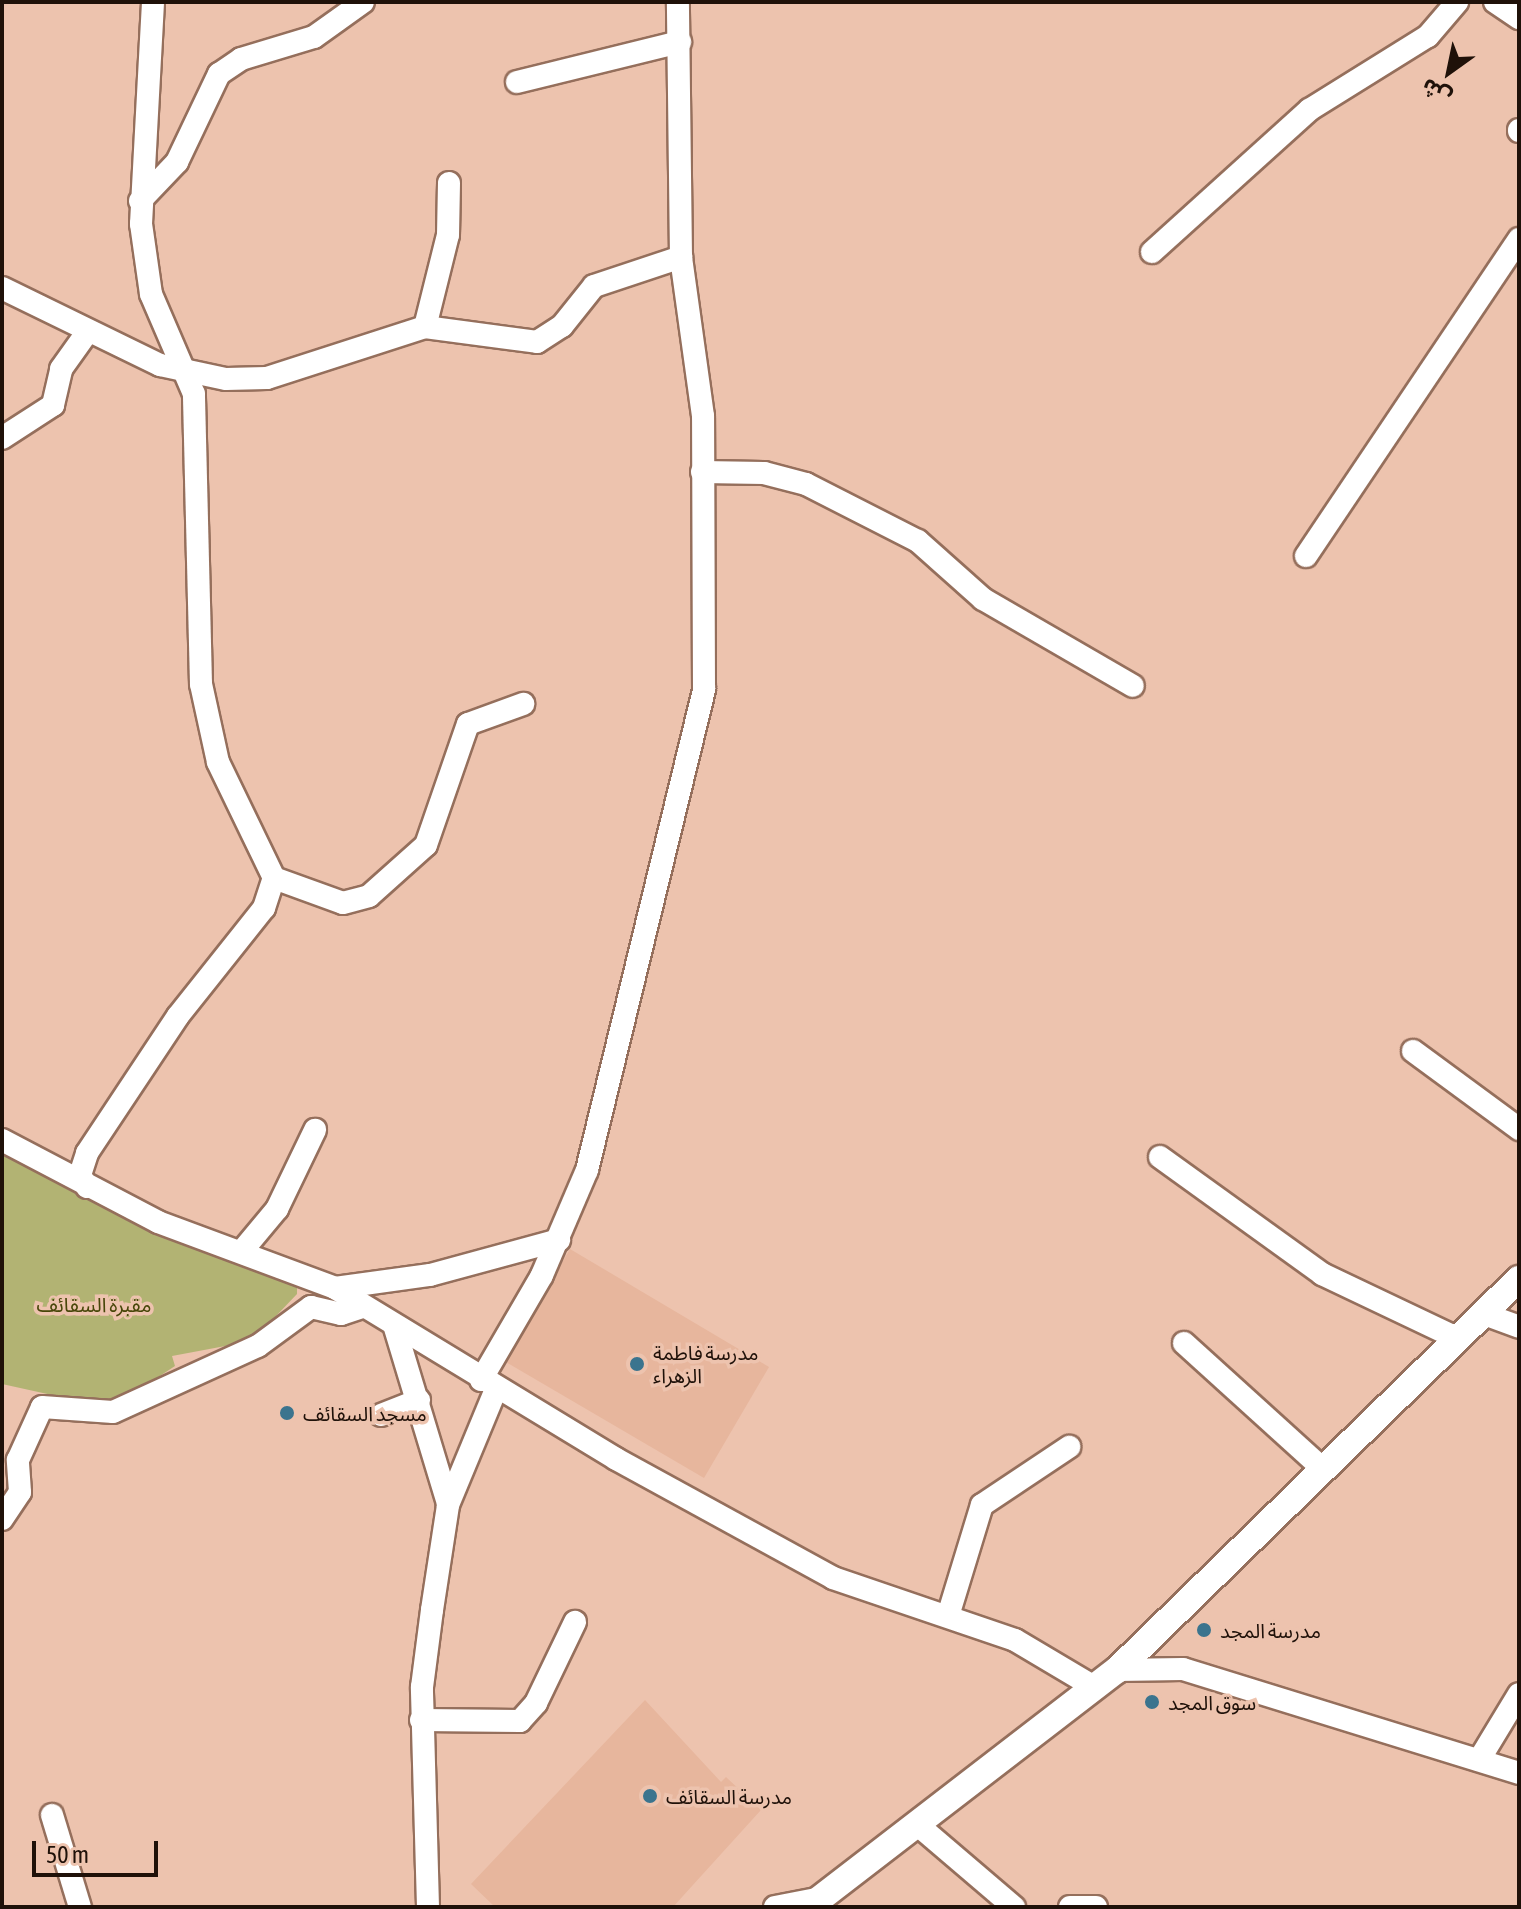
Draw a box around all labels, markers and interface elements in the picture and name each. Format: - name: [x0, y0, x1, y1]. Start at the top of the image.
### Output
- north arrow: [1409, 32, 1489, 112]
- text: ش: [1416, 73, 1456, 111]
- park label: مقبرة السقائف: [36, 1292, 152, 1316]
- place label: مدرسة فاطمة الزهراء: [653, 1340, 759, 1387]
- marker: مدرسة فاطمة الزهراء: [628, 1355, 646, 1373]
- place label: مسجد السقائف: [303, 1401, 427, 1425]
- marker: مسجد السقائف: [278, 1404, 296, 1422]
- place label: مدرسة المجد: [1220, 1618, 1321, 1642]
- marker: مدرسة المجد: [1195, 1621, 1213, 1639]
- place label: سوق المجد: [1168, 1690, 1256, 1714]
- marker: سوق المجد: [1143, 1693, 1161, 1711]
- place label: مدرسة السقائف: [666, 1784, 792, 1808]
- marker: مدرسة السقائف: [641, 1787, 659, 1805]
- scale bar: [36, 1825, 162, 1875]
- text: 50 m: [46, 1841, 89, 1868]

